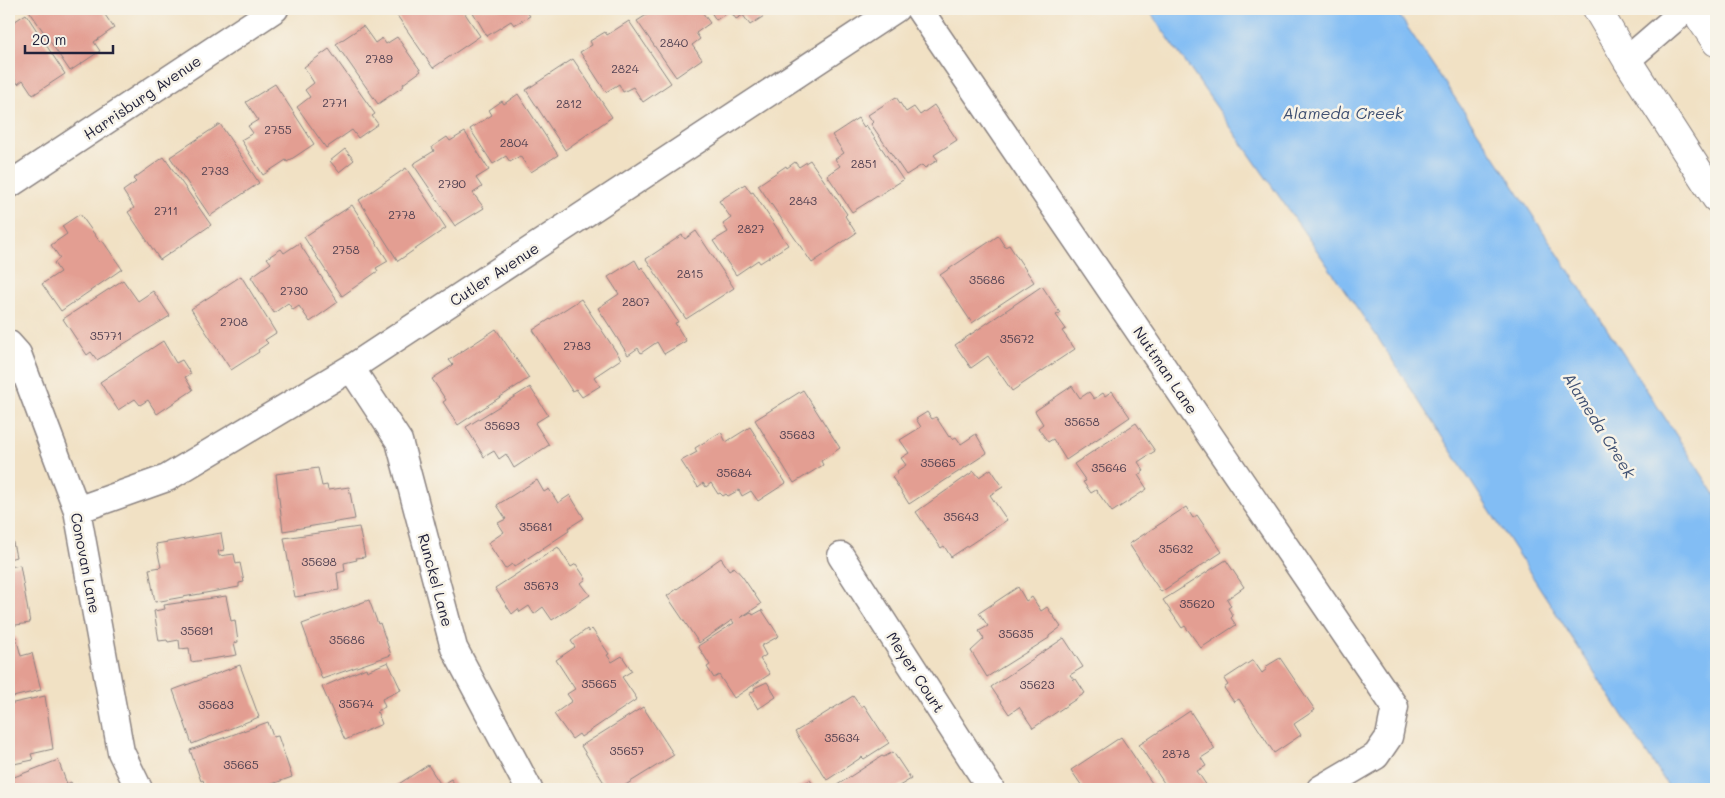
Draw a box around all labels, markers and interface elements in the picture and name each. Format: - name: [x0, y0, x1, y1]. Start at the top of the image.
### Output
- scale bar: [25, 22, 112, 54]
- text: 20 m: [32, 29, 66, 49]
- house number: 2840: [660, 34, 689, 50]
- street label: Harrisburg Avenue: [79, 50, 205, 144]
- house number: 2789: [365, 50, 393, 66]
- house number: 2824: [611, 60, 639, 76]
- house number: 2771: [322, 94, 348, 110]
- house number: 2812: [556, 95, 582, 111]
- water label: Alameda Creek: [1283, 102, 1404, 123]
- house number: 2755: [264, 121, 292, 137]
- house number: 2804: [500, 134, 528, 150]
- house number: 2851: [851, 155, 877, 171]
- house number: 2733: [201, 162, 229, 178]
- house number: 2790: [438, 175, 467, 191]
- house number: 2843: [789, 192, 817, 208]
- house number: 2711: [154, 202, 178, 218]
- house number: 2778: [388, 206, 416, 222]
- house number: 2827: [737, 220, 765, 236]
- street label: Cutler Avenue: [445, 238, 543, 310]
- house number: 2758: [332, 241, 360, 257]
- house number: 2815: [677, 265, 703, 281]
- house number: 35686: [969, 271, 1005, 287]
- house number: 2730: [280, 282, 308, 298]
- house number: 2807: [622, 293, 650, 309]
- house number: 2708: [220, 313, 248, 329]
- street label: Nuttman Lane: [1129, 322, 1203, 418]
- house number: 35771: [90, 327, 122, 343]
- house number: 35672: [1000, 330, 1034, 346]
- house number: 2783: [563, 337, 591, 353]
- water label: Alameda Creek: [1559, 368, 1641, 482]
- house number: 35658: [1064, 413, 1100, 429]
- house number: 35693: [484, 417, 520, 433]
- house number: 35683: [779, 426, 815, 442]
- house number: 35665: [920, 454, 956, 470]
- house number: 35646: [1091, 459, 1127, 475]
- house number: 35684: [716, 464, 752, 480]
- house number: 35643: [943, 508, 979, 524]
- street label: Conovan Lane: [66, 511, 106, 615]
- house number: 35681: [519, 518, 553, 534]
- street label: Runckel Lane: [414, 531, 458, 629]
- house number: 35632: [1159, 540, 1194, 556]
- house number: 35698: [301, 553, 337, 569]
- house number: 35673: [524, 577, 558, 593]
- house number: 35620: [1179, 595, 1215, 611]
- house number: 35691: [180, 622, 214, 638]
- house number: 35635: [998, 625, 1034, 641]
- street label: Meyer Court: [882, 628, 950, 716]
- house number: 35686: [329, 631, 365, 647]
- house number: 35665: [581, 675, 617, 691]
- house number: 35623: [1020, 676, 1055, 692]
- house number: 35674: [339, 695, 374, 711]
- house number: 35683: [198, 696, 234, 712]
- house number: 35634: [824, 729, 860, 745]
- house number: 35657: [610, 742, 645, 758]
- house number: 2878: [1162, 745, 1190, 761]
- house number: 35665: [223, 756, 259, 772]

